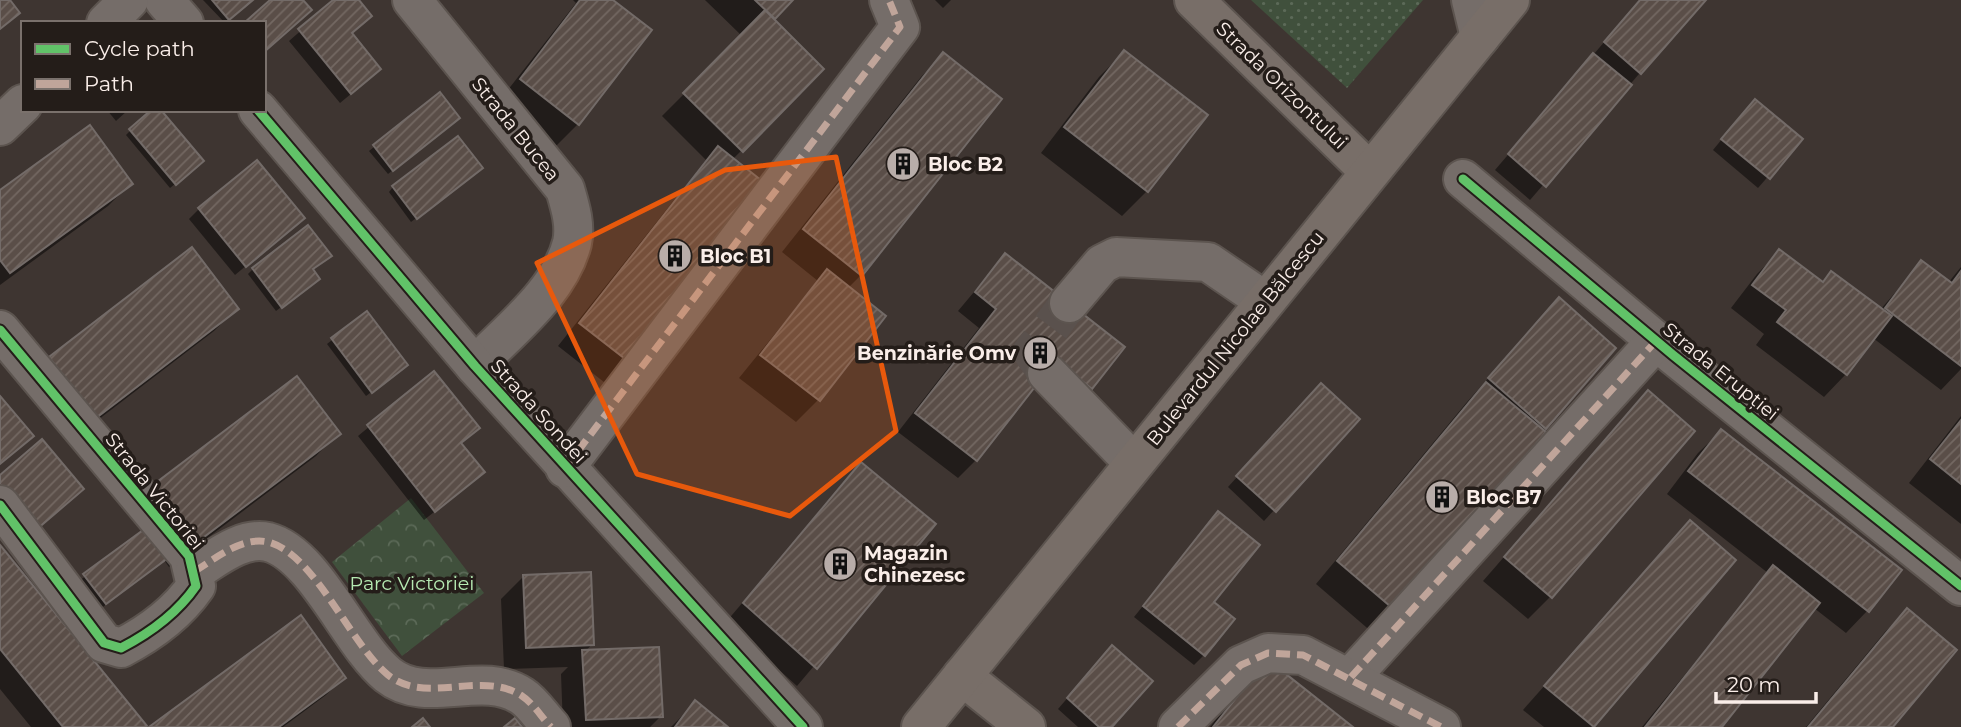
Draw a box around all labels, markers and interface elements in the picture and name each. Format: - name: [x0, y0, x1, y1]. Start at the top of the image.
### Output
- street label: Strada Orizontului: [1212, 17, 1352, 154]
- legend: [21, 21, 266, 112]
- text: Cycle path: [84, 36, 195, 61]
- text: Path: [84, 71, 134, 96]
- street label: Strada Bucea: [467, 73, 564, 186]
- building icon: Bloc B2: [884, 145, 922, 183]
- place label: Bloc B2: [928, 153, 1003, 176]
- street label: Bulevardul Nicolae Bălcescu: [1142, 227, 1329, 450]
- building icon: Bloc B1: [656, 237, 694, 275]
- place label: Bloc B1: [700, 245, 771, 268]
- street label: Strada Erupției: [1658, 318, 1783, 426]
- building icon: Benzinărie Omv: [1021, 334, 1059, 372]
- place label: Benzinărie Omv: [857, 342, 1017, 365]
- street label: Strada Sondei: [486, 354, 591, 468]
- street label: Strada Victoriei: [100, 428, 209, 554]
- building icon: Bloc B7: [1423, 478, 1461, 516]
- place label: Bloc B7: [1466, 486, 1542, 509]
- place label: Magazin Chinezesc: [864, 542, 965, 587]
- building icon: Magazin Chinezesc: [821, 545, 859, 583]
- park label: Parc Victoriei: [350, 572, 474, 595]
- scale bar: [1716, 660, 1816, 704]
- text: 20 m: [1727, 672, 1781, 697]

